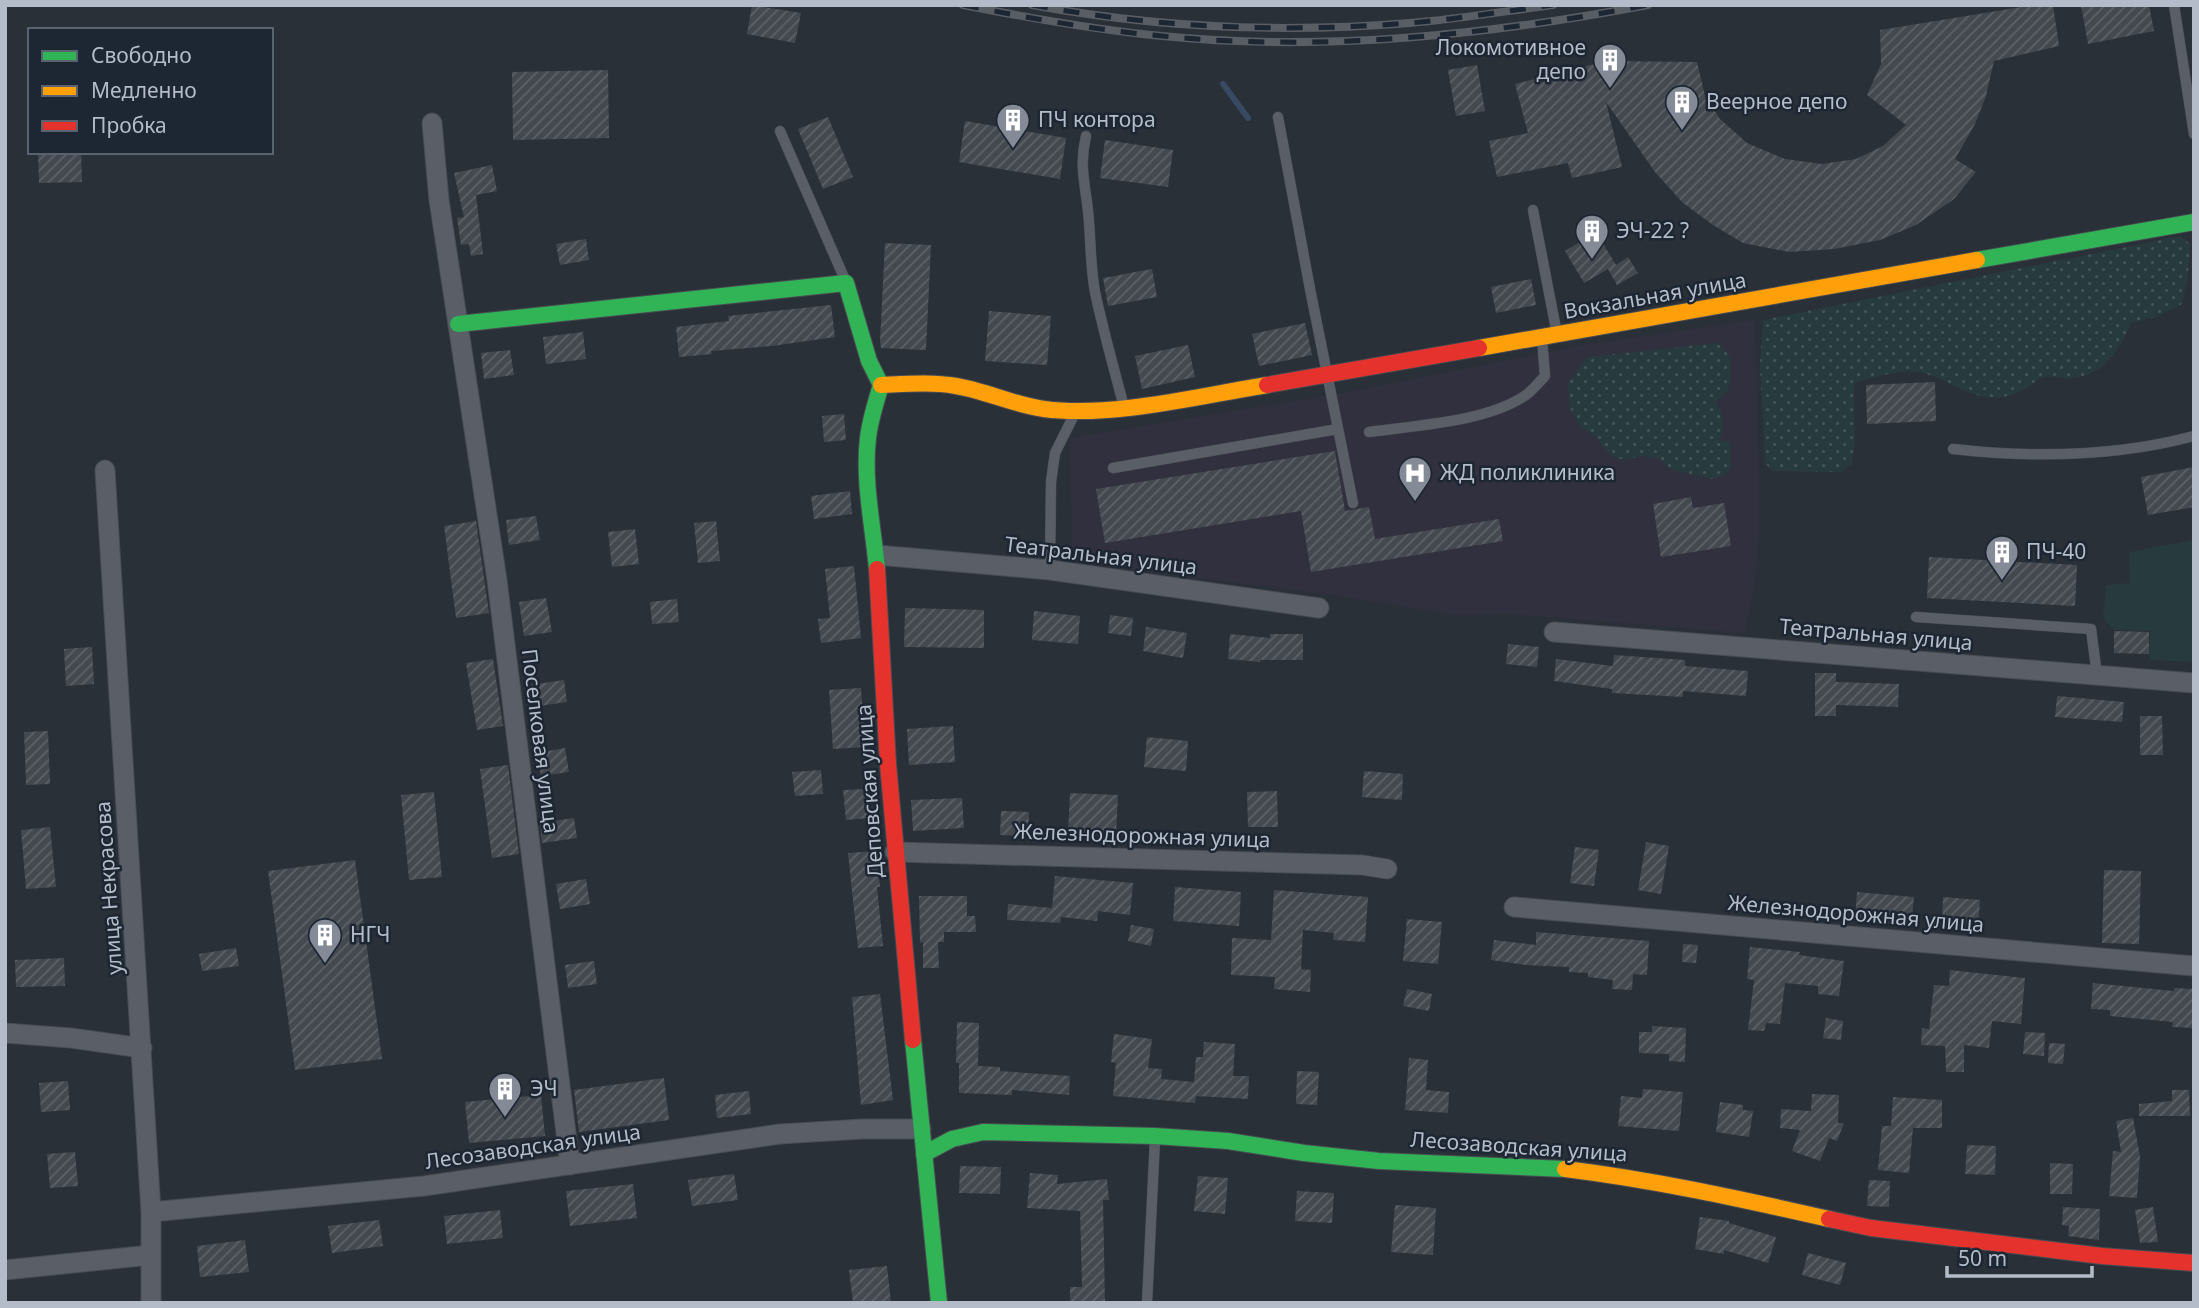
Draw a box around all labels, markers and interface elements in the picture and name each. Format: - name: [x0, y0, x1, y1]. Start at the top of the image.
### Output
- legend: [28, 28, 273, 154]
- place label: Локомотивное депо: [1436, 33, 1586, 85]
- text: Свободно: [91, 41, 192, 69]
- building icon: Локомотивное депо: [1591, 41, 1629, 90]
- text: Медленно: [91, 76, 197, 104]
- building icon: Веерное депо: [1663, 83, 1701, 132]
- place label: Веерное депо: [1706, 87, 1847, 115]
- building icon: ПЧ контора: [994, 101, 1032, 150]
- place label: ПЧ контора: [1038, 105, 1156, 133]
- text: Пробка: [91, 111, 167, 139]
- building icon: ЭЧ-22 ?: [1573, 212, 1611, 261]
- place label: ЭЧ-22 ?: [1616, 216, 1689, 244]
- street label: Вокзальная улица: [1561, 265, 1748, 325]
- hospital icon: ЖД поликлиника: [1396, 454, 1434, 503]
- place label: ЖД поликлиника: [1440, 458, 1615, 486]
- street label: Театральная улица: [1003, 529, 1199, 581]
- building icon: ПЧ-40: [1983, 533, 2021, 582]
- place label: ПЧ-40: [2026, 537, 2086, 565]
- street label: Театральная улица: [1778, 612, 1974, 656]
- street label: Поселковая улица: [516, 647, 566, 835]
- street label: Деповская улица: [849, 703, 889, 879]
- street label: улица Некрасова: [88, 800, 128, 976]
- street label: Железнодорожная улица: [1013, 817, 1271, 853]
- street label: Железнодорожная улица: [1727, 888, 1985, 938]
- building icon: НГЧ: [306, 916, 344, 965]
- place label: НГЧ: [350, 920, 390, 948]
- building icon: ЭЧ: [486, 1070, 524, 1119]
- place label: ЭЧ: [530, 1074, 558, 1102]
- street label: Лесозаводская улица: [423, 1117, 643, 1175]
- street label: Лесозаводская улица: [1410, 1124, 1629, 1168]
- scale bar: [1947, 1234, 2092, 1278]
- text: 50 m: [1958, 1244, 2007, 1272]

